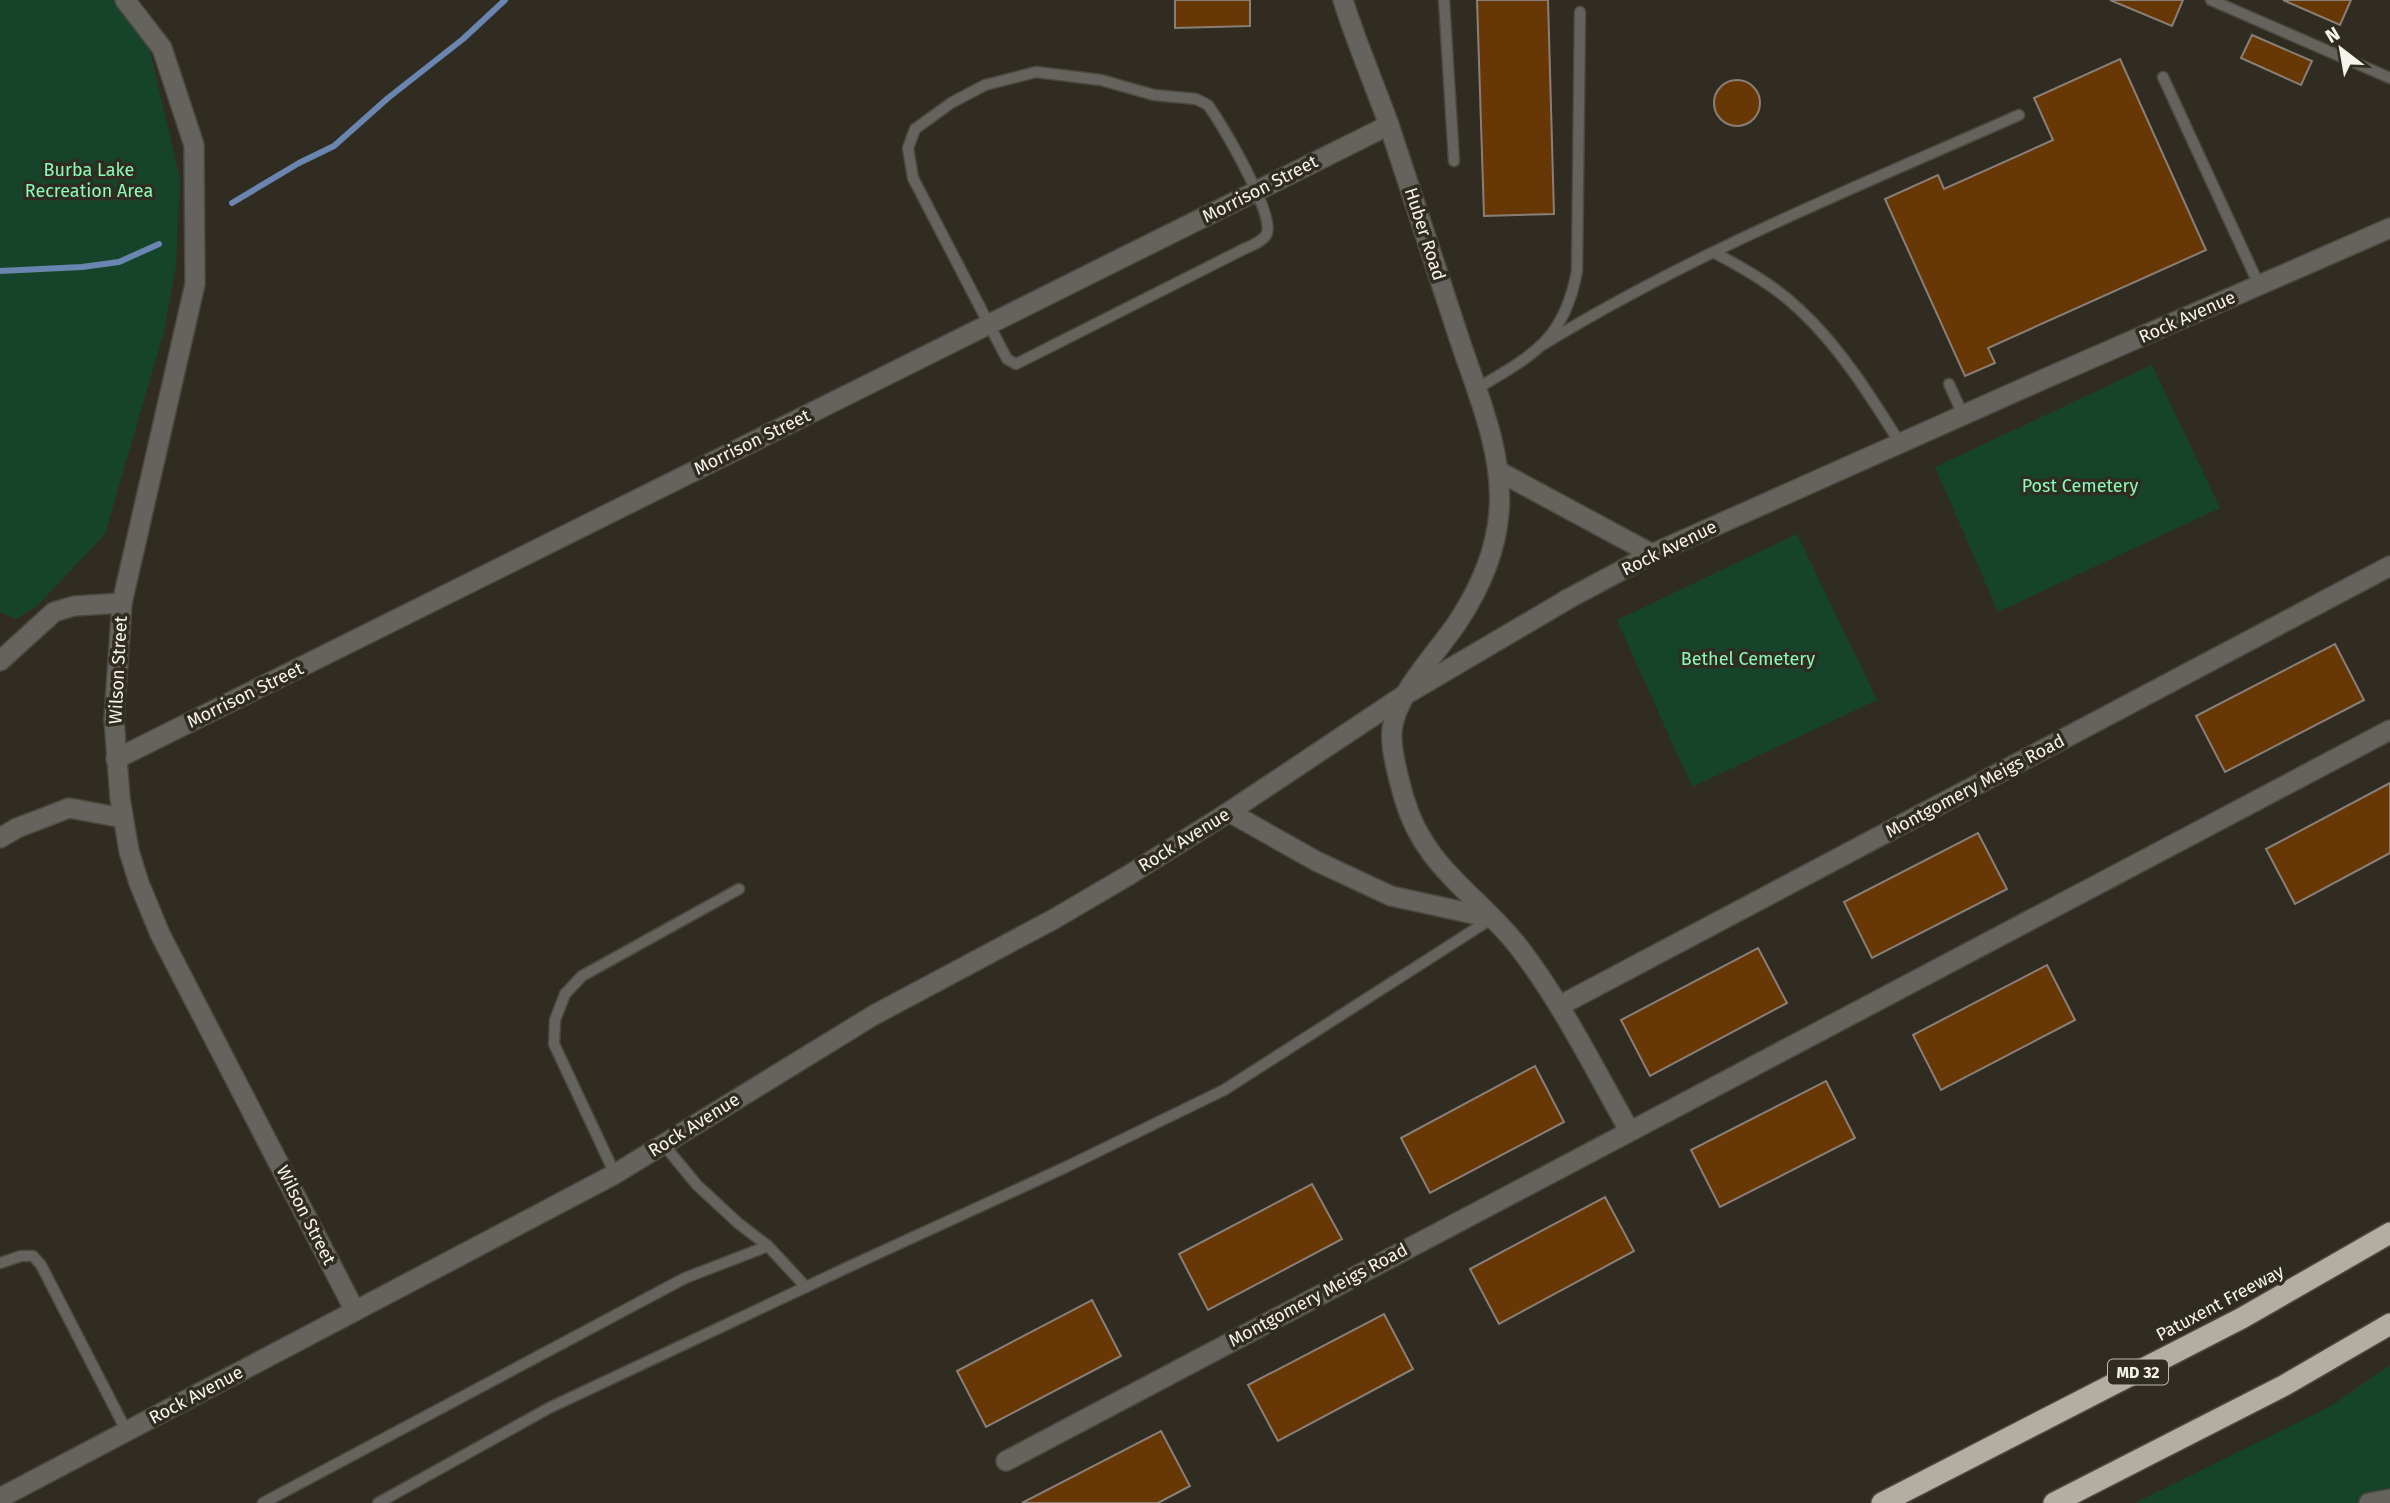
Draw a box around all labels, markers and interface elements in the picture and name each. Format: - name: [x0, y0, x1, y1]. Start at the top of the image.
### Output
- north arrow: [2306, 14, 2376, 84]
- text: N: [2321, 22, 2344, 48]
- street label: Morrison Street: [1199, 150, 1322, 228]
- park label: Burba Lake Recreation Area: [25, 159, 153, 202]
- street label: Huber Road: [1400, 185, 1450, 283]
- street label: Rock Avenue: [2135, 286, 2239, 348]
- street label: Morrison Street: [690, 404, 814, 480]
- park label: Post Cemetery: [2022, 475, 2138, 497]
- street label: Rock Avenue: [1618, 515, 1720, 581]
- street label: Wilson Street: [104, 615, 132, 725]
- park label: Bethel Cemetery: [1681, 648, 1815, 670]
- street label: Morrison Street: [183, 657, 307, 733]
- street label: Montgomery Meigs Road: [1882, 729, 2068, 843]
- street label: Rock Avenue: [1134, 803, 1234, 877]
- street label: Rock Avenue: [644, 1088, 744, 1162]
- street label: Wilson Street: [272, 1162, 341, 1269]
- street label: Montgomery Meigs Road: [1225, 1238, 1411, 1352]
- street label: Patuxent Freeway: [2152, 1260, 2288, 1346]
- road number: MD 32: [2108, 1360, 2168, 1384]
- street label: Rock Avenue: [145, 1361, 247, 1429]

